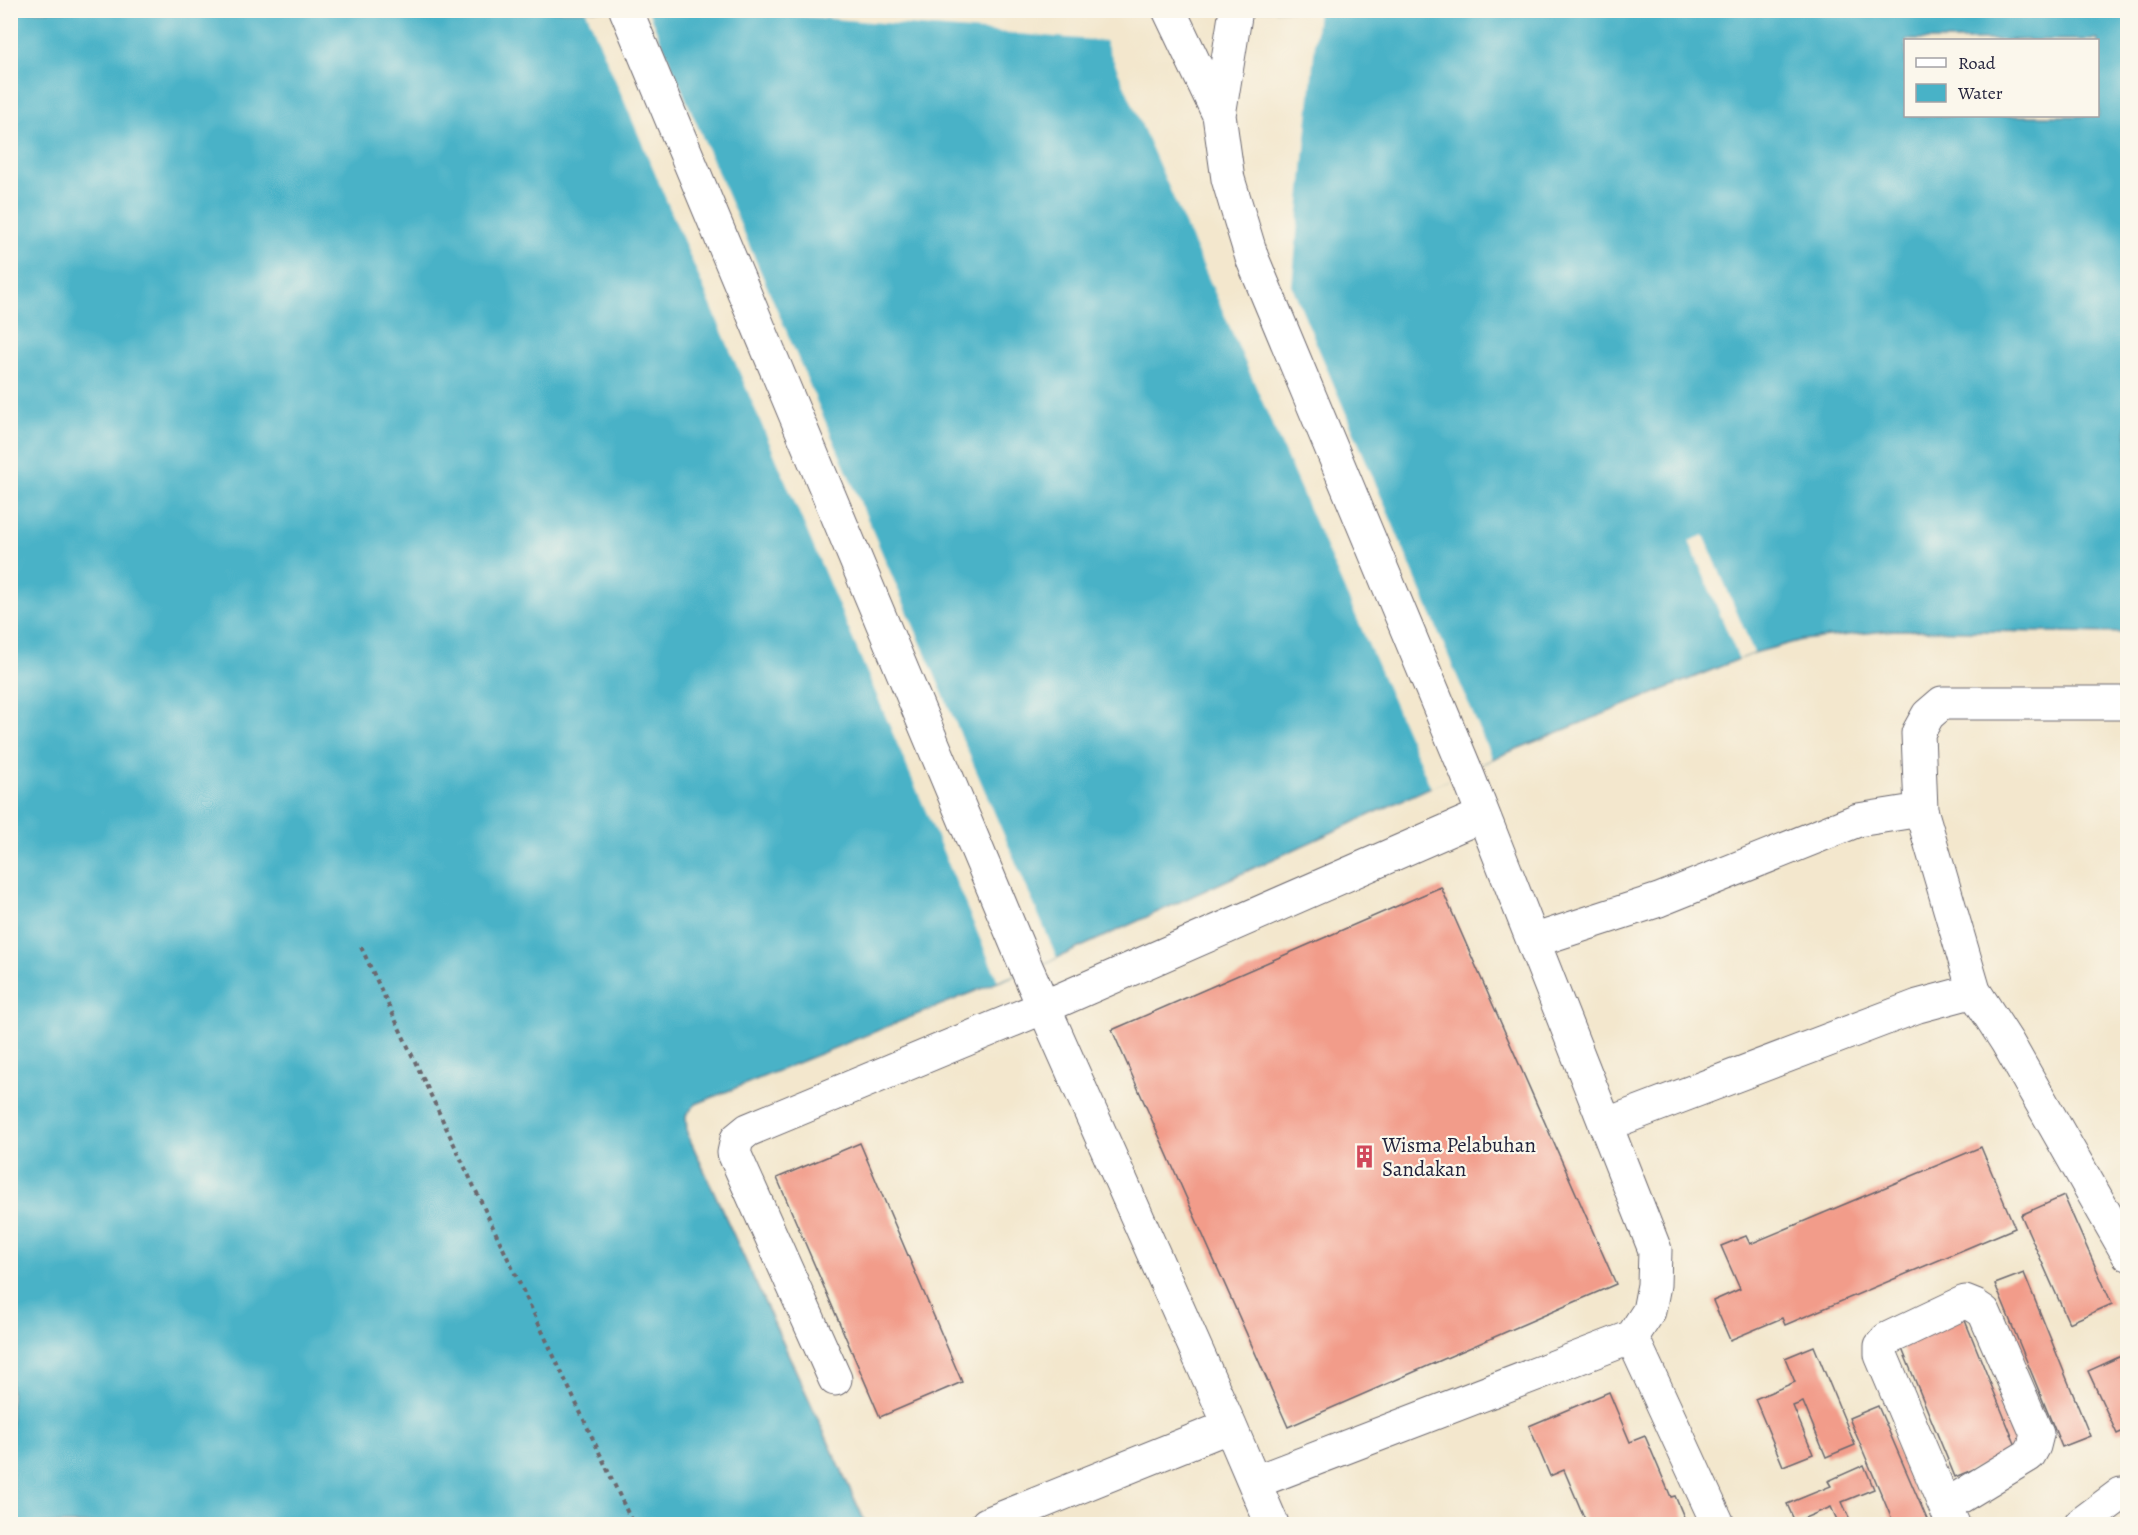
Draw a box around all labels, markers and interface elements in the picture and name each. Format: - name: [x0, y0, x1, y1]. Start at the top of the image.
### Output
- legend: [1904, 39, 2099, 117]
- text: Road: [1958, 51, 1996, 75]
- text: Water: [1957, 81, 2003, 105]
- place label: Wisma Pelabuhan Sandakan: [1381, 1131, 1536, 1183]
- building icon: Wisma Pelabuhan Sandakan: [1351, 1144, 1377, 1170]

